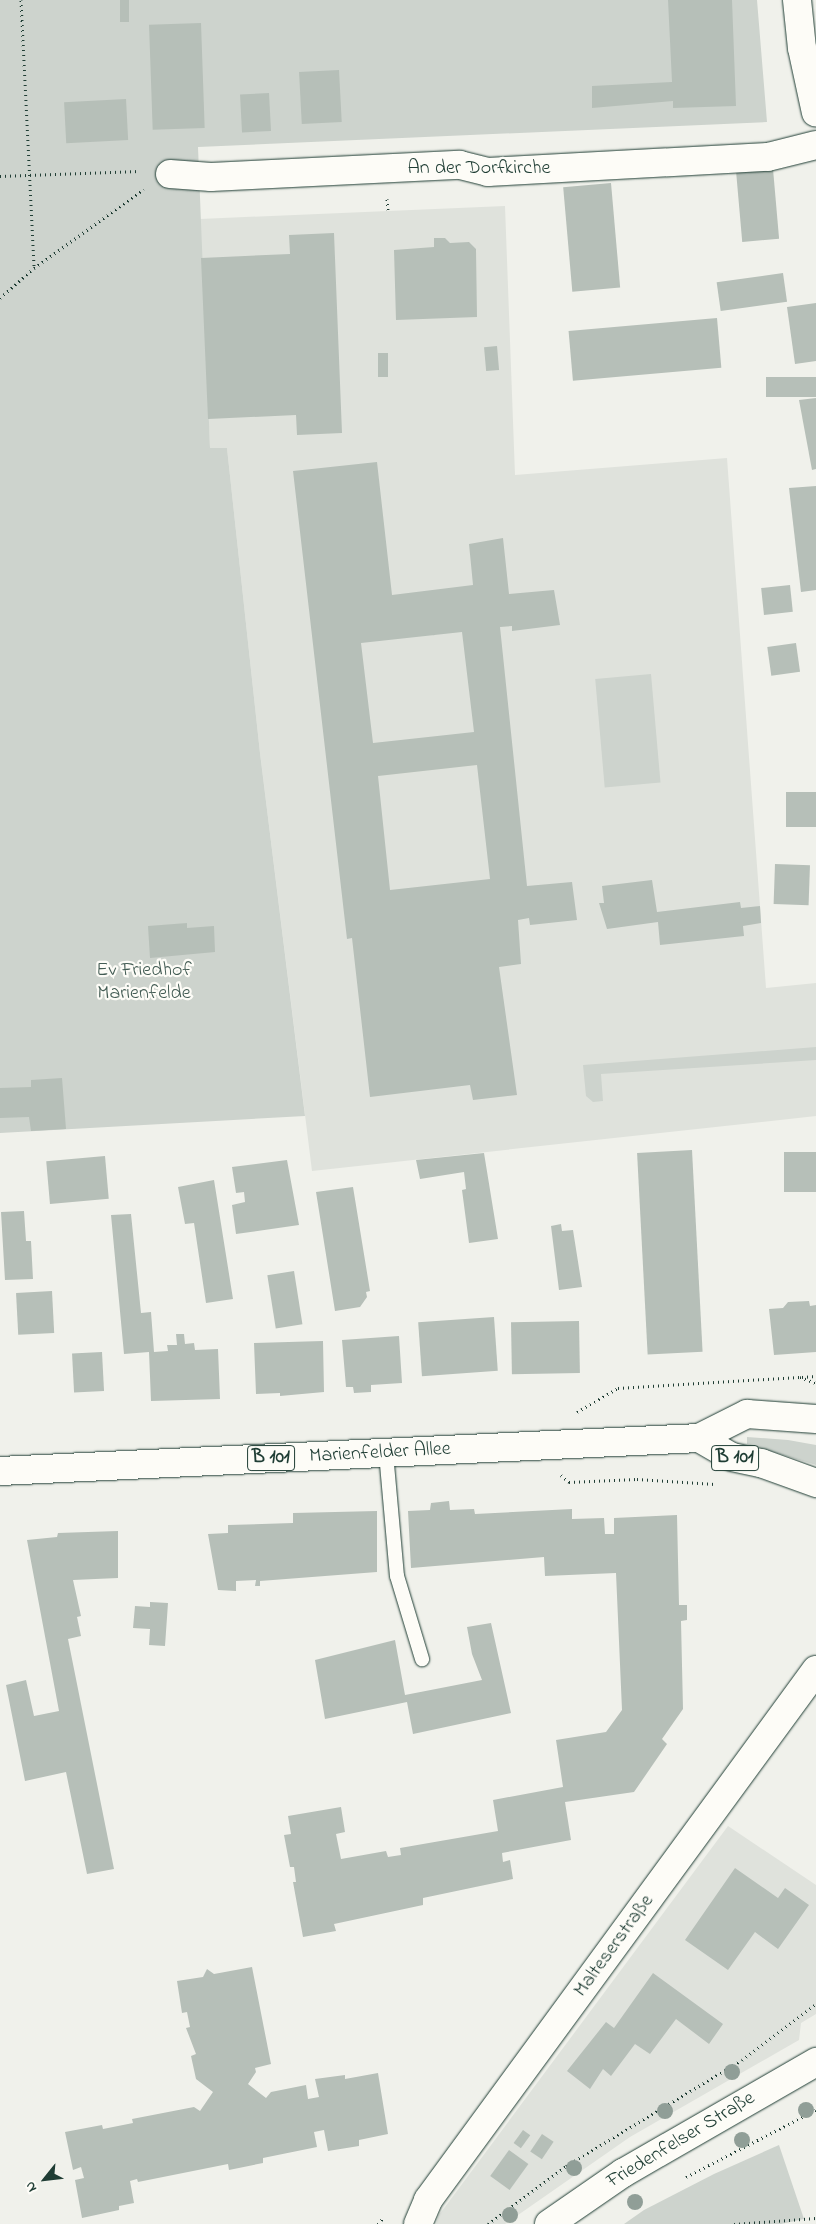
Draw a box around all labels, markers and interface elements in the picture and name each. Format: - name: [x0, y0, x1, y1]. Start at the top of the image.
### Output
- street label: An der Dorfkirche: [407, 156, 551, 180]
- park label: Ev Friedhof Marienfelde: [96, 958, 192, 1005]
- street label: Marienfelder Allee: [309, 1437, 451, 1469]
- road number: B 101: [246, 1442, 296, 1475]
- road number: B 101: [710, 1442, 760, 1475]
- street label: Malteserstraße: [569, 1890, 659, 2002]
- street label: Friedenfelser Straße: [603, 2086, 759, 2194]
- north arrow: [20, 2154, 70, 2204]
- text: N: [20, 2177, 43, 2196]

